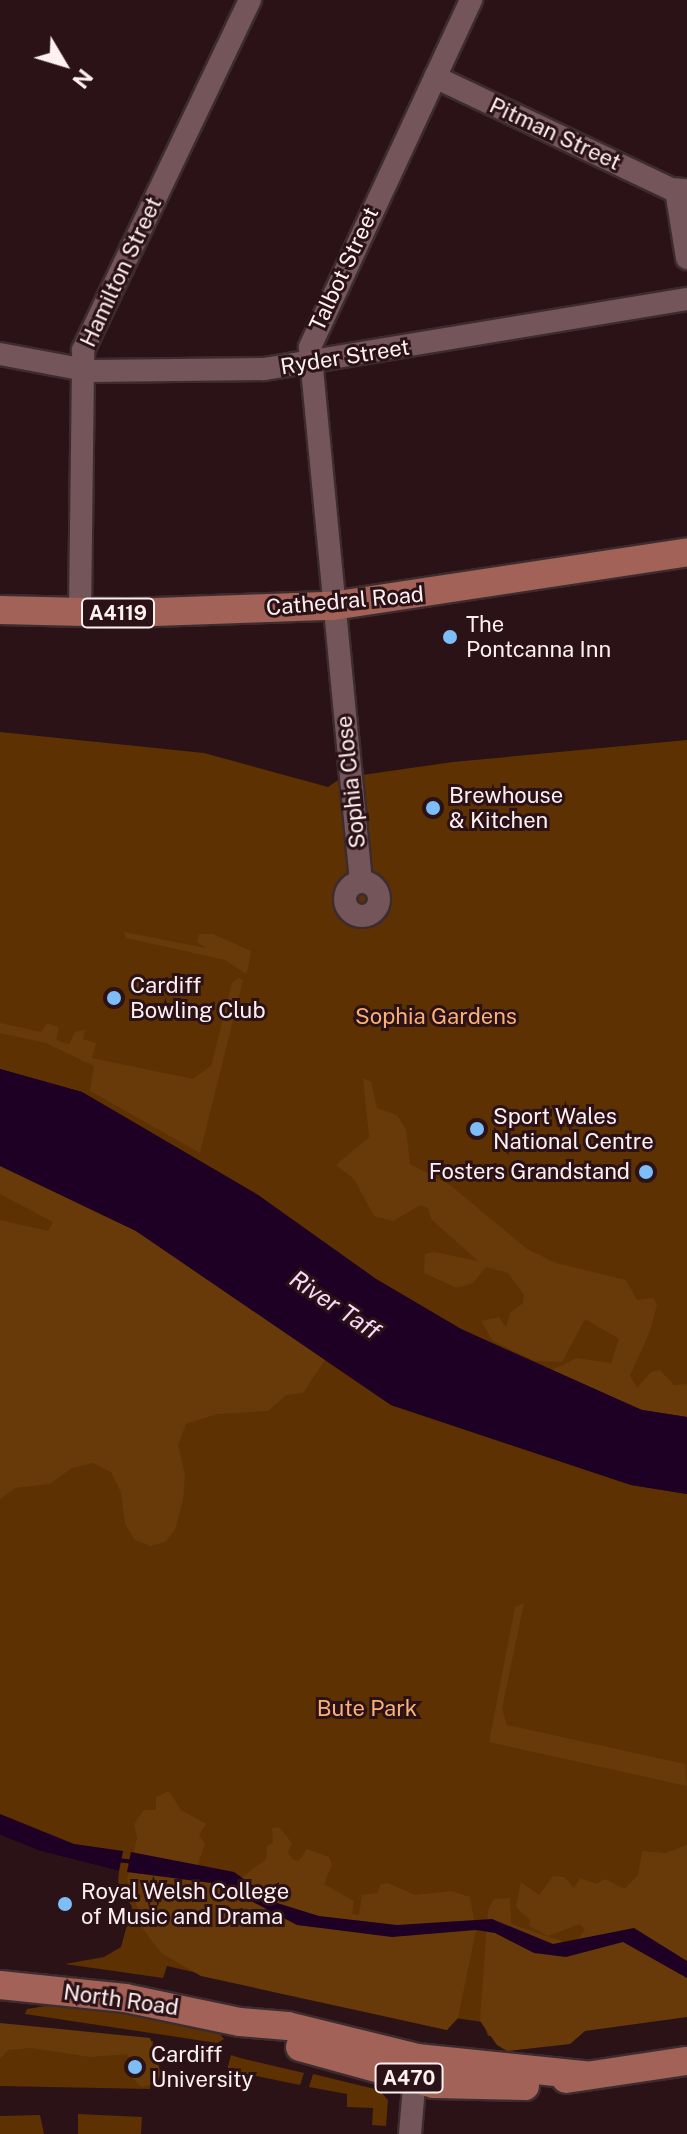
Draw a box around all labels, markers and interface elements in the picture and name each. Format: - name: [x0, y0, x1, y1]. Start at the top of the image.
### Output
- north arrow: [24, 24, 104, 104]
- text: N: [67, 64, 98, 94]
- street label: Pitman Street: [485, 92, 625, 176]
- street label: Hamilton Street: [75, 193, 167, 351]
- street label: Talbot Street: [304, 203, 384, 335]
- street label: Ryder Street: [279, 334, 411, 380]
- street label: Cathedral Road: [265, 581, 425, 621]
- road number: A4119: [80, 597, 156, 629]
- place label: The Pontcanna Inn: [466, 611, 611, 662]
- marker: The Pontcanna Inn: [441, 628, 459, 646]
- street label: Sophia Close: [331, 714, 371, 850]
- place label: Brewhouse & Kitchen: [449, 782, 563, 834]
- marker: Brewhouse & Kitchen: [424, 799, 442, 817]
- place label: Cardiff Bowling Club: [130, 972, 266, 1024]
- marker: Cardiff Bowling Club: [105, 989, 123, 1007]
- park label: Sophia Gardens: [355, 1004, 517, 1030]
- place label: Sport Wales National Centre: [493, 1103, 654, 1154]
- marker: Sport Wales National Centre: [468, 1120, 486, 1138]
- place label: Fosters Grandstand: [429, 1159, 630, 1185]
- marker: Fosters Grandstand: [637, 1163, 655, 1181]
- water label: River Taff: [284, 1264, 386, 1346]
- park label: Bute Park: [317, 1696, 417, 1722]
- place label: Royal Welsh College of Music and Drama: [81, 1878, 290, 1930]
- marker: Royal Welsh College of Music and Drama: [56, 1895, 74, 1913]
- street label: North Road: [62, 1979, 180, 2021]
- place label: Cardiff University: [151, 2041, 253, 2092]
- marker: Cardiff University: [126, 2058, 144, 2076]
- road number: A470: [373, 2062, 445, 2094]

